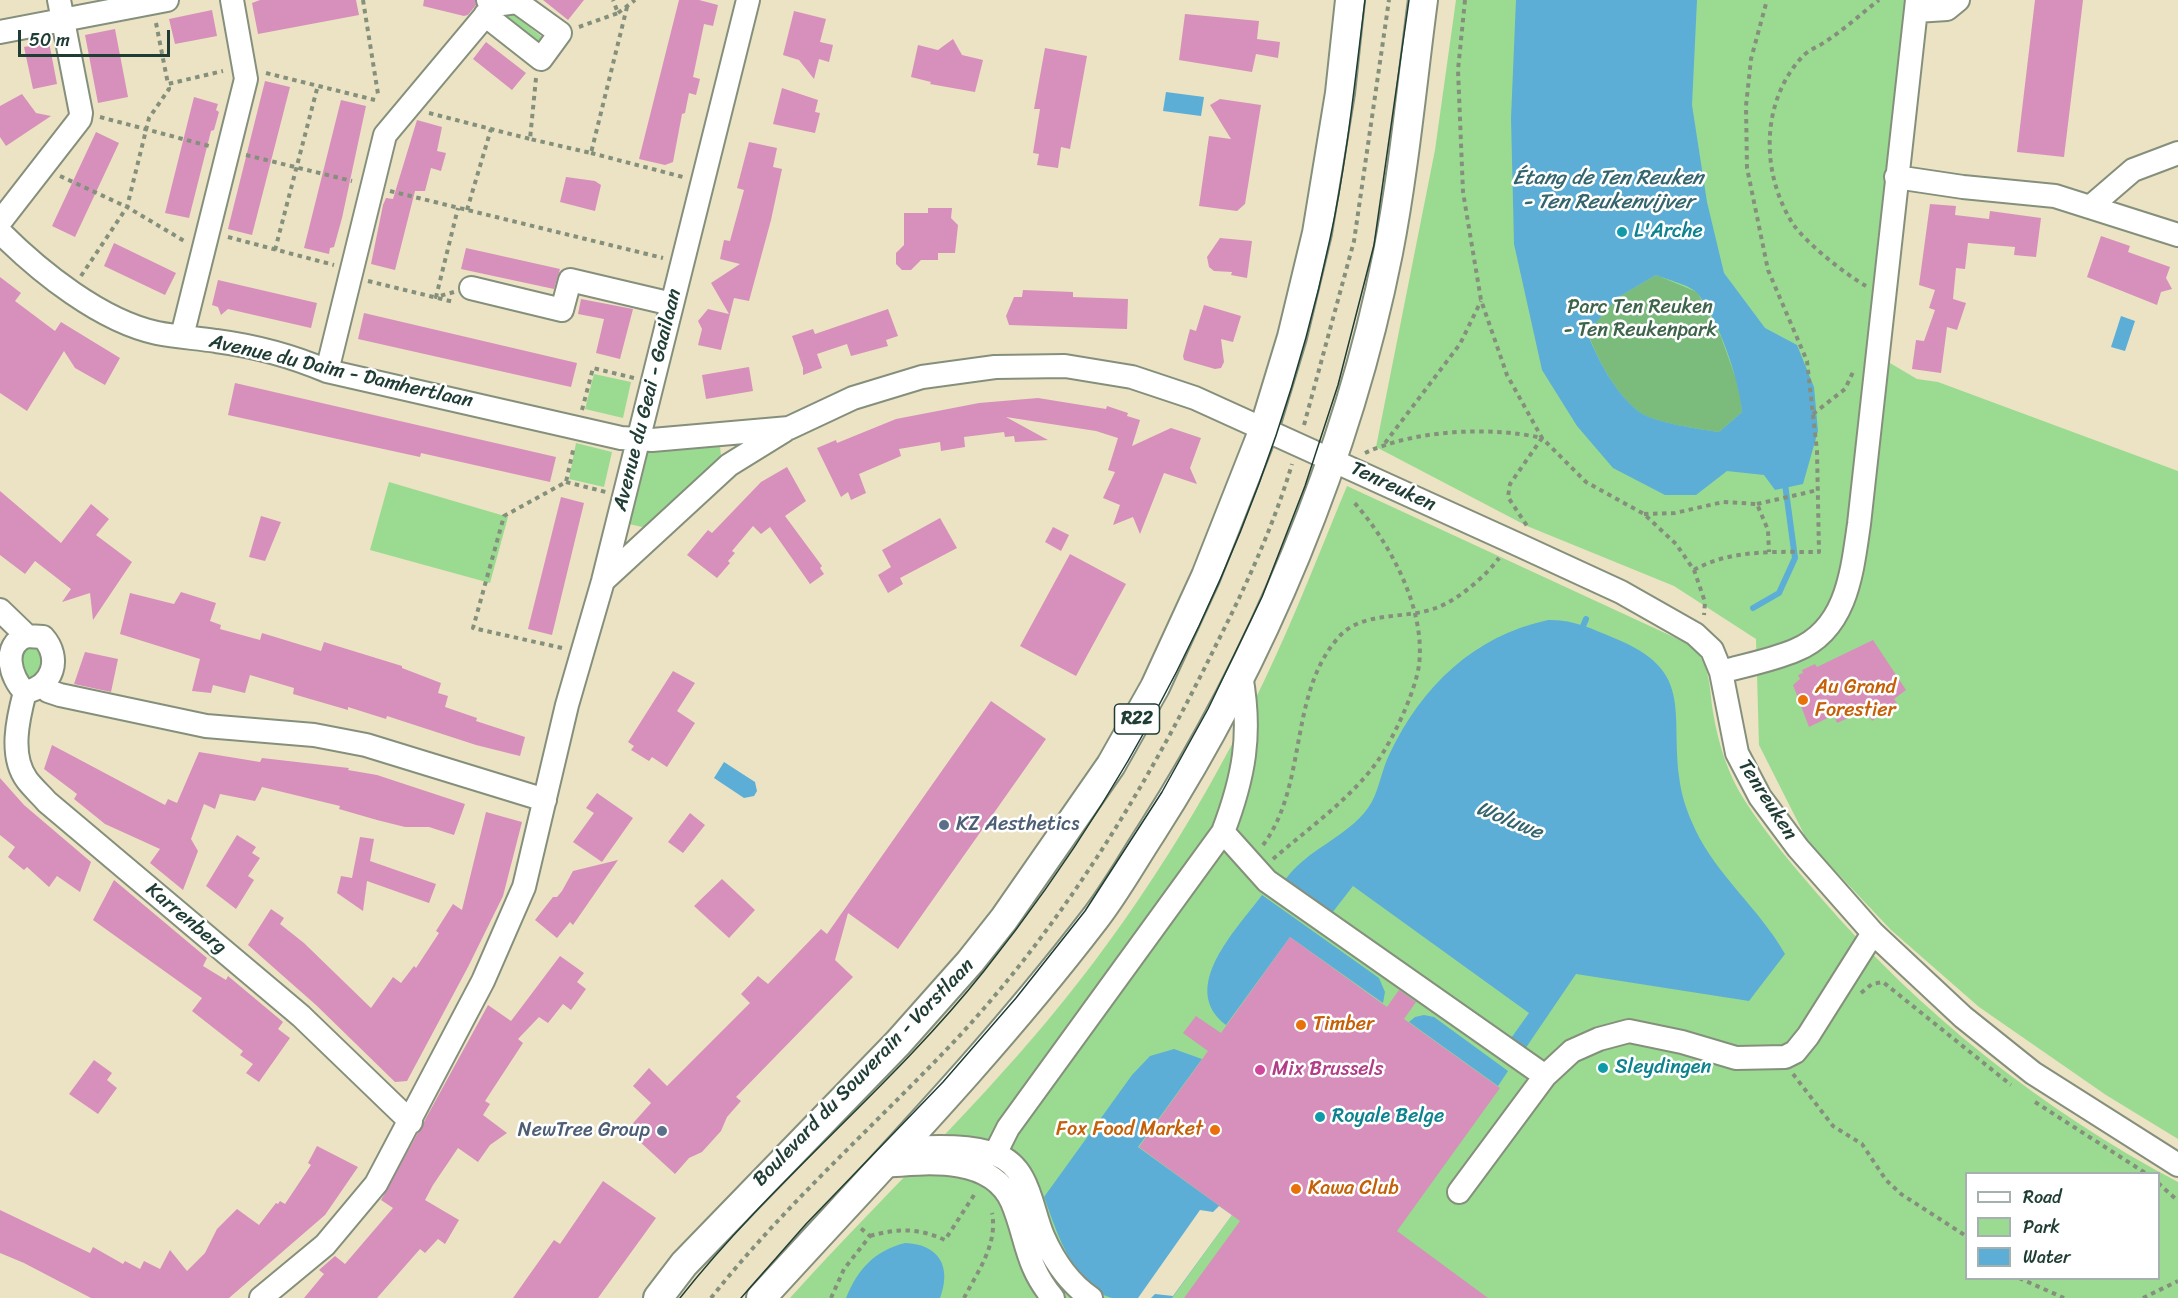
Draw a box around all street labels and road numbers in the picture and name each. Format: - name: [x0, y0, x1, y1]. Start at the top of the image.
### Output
- street label: Avenue du Geai - Gaailaan: [609, 286, 687, 514]
- street label: Avenue du Daim - Damhertlaan: [207, 330, 475, 414]
- street label: Tenreuken: [1347, 457, 1439, 517]
- road number: R22: [1114, 704, 1160, 734]
- street label: Tenreuken: [1732, 755, 1802, 845]
- street label: Karrenberg: [140, 878, 232, 960]
- street label: Boulevard du Souverain - Vorstlaan: [749, 954, 979, 1192]

